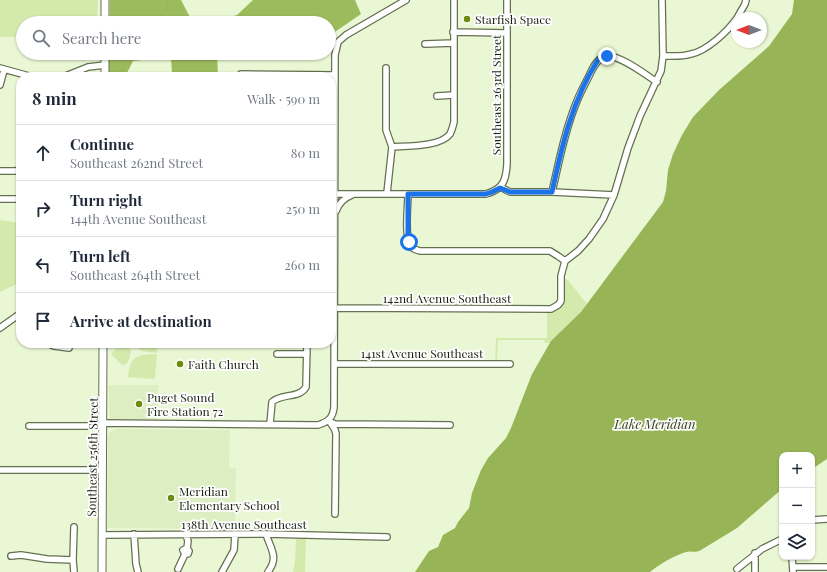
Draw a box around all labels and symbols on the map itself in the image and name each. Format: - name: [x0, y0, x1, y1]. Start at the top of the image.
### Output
- place label: Starfish Space: [475, 11, 551, 27]
- north arrow: [731, 12, 767, 48]
- marker: Starfish Space: [462, 14, 472, 24]
- street label: Southeast 263rd Street: [488, 34, 504, 155]
- route end: [598, 47, 616, 65]
- route start: [400, 233, 418, 251]
- street label: 142nd Avenue Southeast: [383, 290, 512, 306]
- street label: 141st Avenue Southeast: [361, 345, 484, 361]
- place label: Faith Church: [188, 356, 259, 372]
- marker: Faith Church: [175, 359, 185, 369]
- place label: Puget Sound Fire Station 72: [147, 389, 224, 419]
- street label: Southeast 256th Street: [83, 397, 101, 517]
- marker: Puget Sound Fire Station 72: [134, 399, 144, 409]
- water label: Lake Meridian: [613, 415, 696, 432]
- place label: Meridian Elementary School: [179, 483, 280, 513]
- marker: Meridian Elementary School: [166, 493, 176, 503]
- street label: 138th Avenue Southeast: [181, 516, 307, 532]

